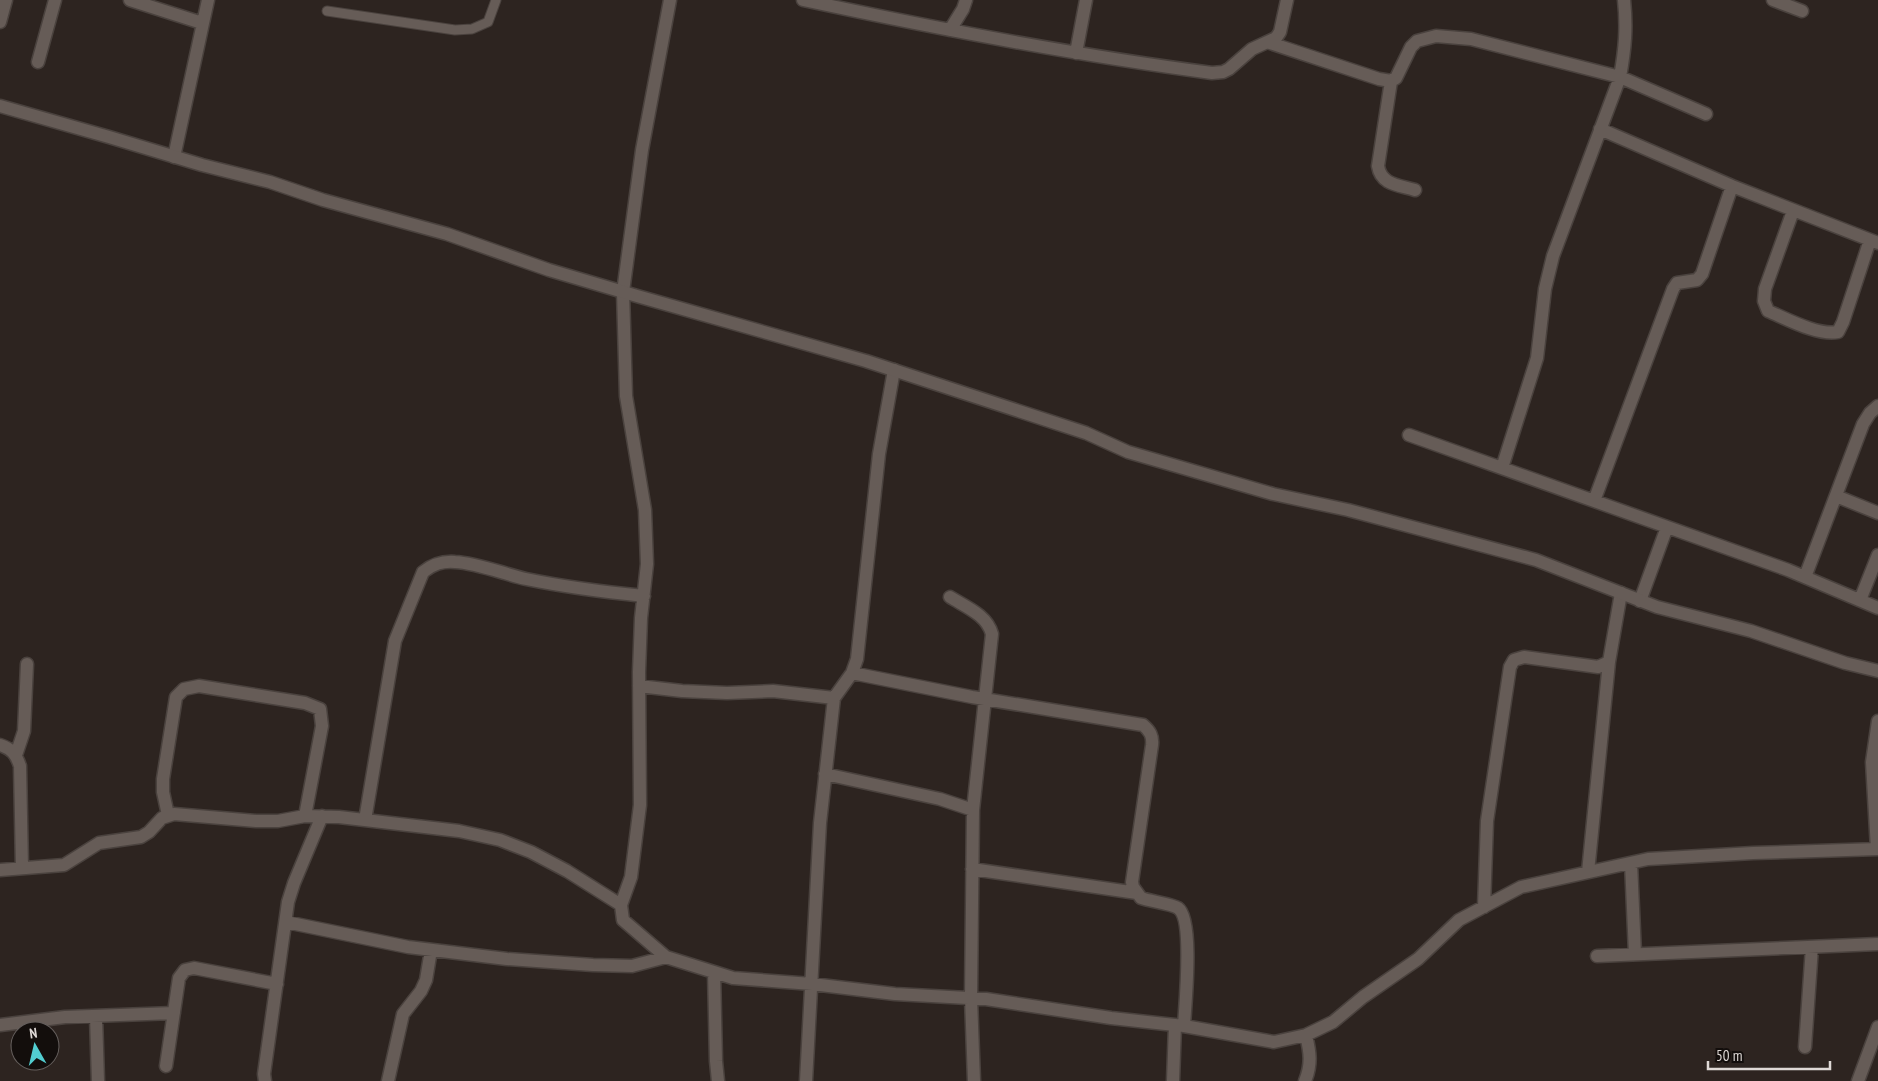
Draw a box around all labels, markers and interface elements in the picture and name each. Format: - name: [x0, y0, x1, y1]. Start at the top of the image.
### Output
- north arrow: [10, 1021, 60, 1071]
- text: N: [28, 1024, 38, 1043]
- scale bar: [1708, 1038, 1830, 1070]
- text: 50 m: [1716, 1046, 1742, 1065]

